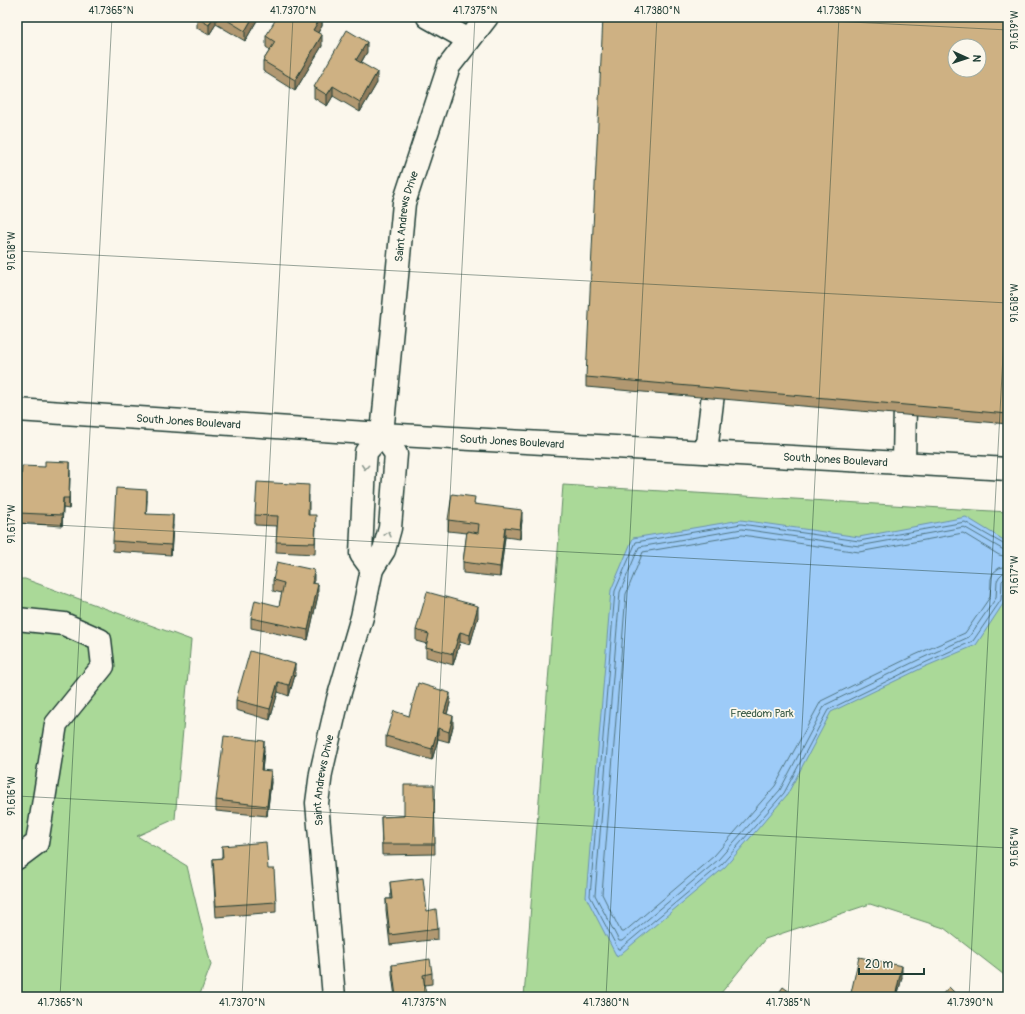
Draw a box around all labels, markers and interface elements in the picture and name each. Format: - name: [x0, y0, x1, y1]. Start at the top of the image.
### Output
- text: 41.7365°N: [88, 5, 134, 17]
- text: 41.7370°N: [270, 5, 316, 17]
- text: 41.7375°N: [453, 5, 498, 17]
- text: 41.7380°N: [634, 5, 680, 17]
- text: 41.7385°N: [817, 5, 861, 17]
- text: 91.619°W: [1009, 10, 1021, 50]
- north arrow: [947, 38, 987, 78]
- text: N: [970, 54, 983, 63]
- street label: Saint Andrews Drive: [392, 169, 421, 262]
- text: 91.618°W: [6, 231, 18, 270]
- text: 91.618°W: [1009, 283, 1021, 322]
- street label: South Jones Boulevard: [136, 411, 241, 431]
- street label: South Jones Boulevard: [459, 432, 565, 451]
- street label: South Jones Boulevard: [783, 450, 888, 469]
- one-way arrow: [361, 464, 370, 470]
- text: 91.617°W: [6, 504, 18, 544]
- one-way arrow: [383, 531, 392, 538]
- text: 91.617°W: [1009, 555, 1021, 595]
- park label: Freedom Park: [730, 707, 794, 720]
- street label: Saint Andrews Drive: [310, 733, 336, 827]
- text: 91.616°W: [6, 776, 18, 816]
- text: 91.616°W: [1009, 827, 1021, 867]
- scale bar: [859, 950, 924, 976]
- text: 20 m: [865, 957, 894, 972]
- text: 41.7365°N: [37, 997, 83, 1009]
- text: 41.7370°N: [219, 997, 265, 1009]
- text: 41.7375°N: [402, 997, 447, 1009]
- text: 41.7380°N: [583, 997, 629, 1009]
- text: 41.7385°N: [766, 997, 810, 1009]
- text: 41.7390°N: [947, 997, 993, 1009]

